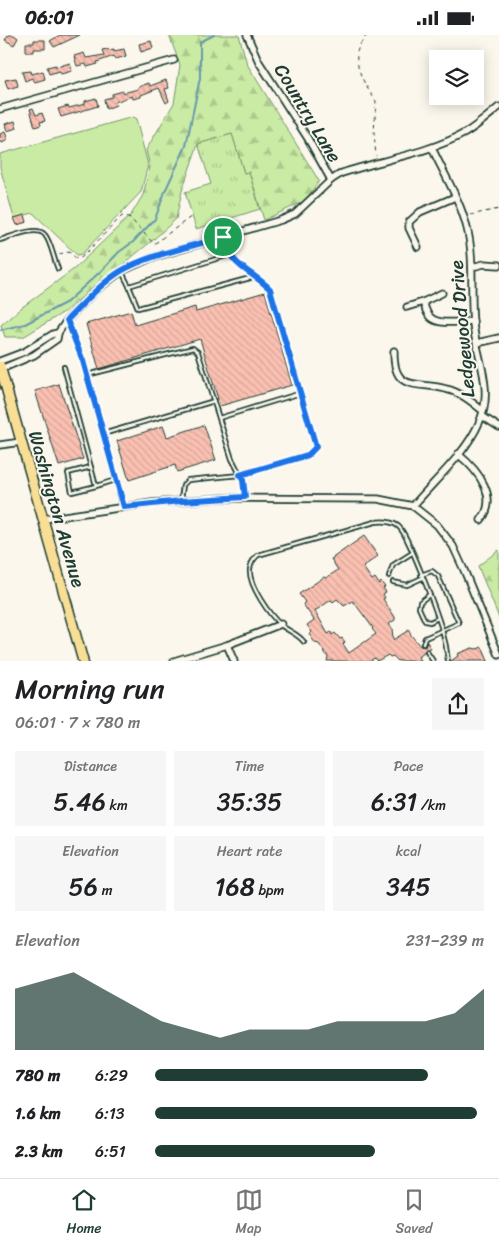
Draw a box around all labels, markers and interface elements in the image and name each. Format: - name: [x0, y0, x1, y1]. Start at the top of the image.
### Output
- text: 06:01: [25, 1, 74, 34]
- map controls: [429, 50, 484, 105]
- button: layers: [429, 50, 484, 105]
- street label: Country Lane: [265, 57, 351, 169]
- pin: [202, 216, 244, 258]
- icon: arrive: [209, 223, 237, 251]
- street label: Ledgewood Drive: [440, 259, 484, 399]
- street label: Washington Avenue: [19, 427, 95, 591]
- text: Morning run: [15, 664, 165, 713]
- button: share: [432, 678, 484, 730]
- text: 06:01 · 7 × 780 m: [15, 708, 140, 737]
- text: Distance: [64, 754, 117, 779]
- text: Time: [235, 754, 264, 779]
- text: Pace: [394, 754, 423, 779]
- text: 5.46: [53, 779, 106, 824]
- text: 35:35: [217, 779, 282, 824]
- text: 6:31: [371, 779, 417, 824]
- text: km: [106, 793, 128, 818]
- text: /km: [417, 793, 446, 818]
- text: Elevation: [62, 839, 119, 864]
- text: Heart rate: [217, 839, 282, 864]
- text: kcal: [396, 839, 421, 864]
- text: 56: [69, 864, 98, 909]
- text: 168: [215, 864, 255, 909]
- text: 345: [386, 864, 431, 909]
- text: m: [98, 878, 112, 903]
- text: bpm: [255, 878, 284, 903]
- text: Elevation: [15, 926, 80, 955]
- text: 231–239 m: [406, 926, 484, 955]
- text: 780 m: [15, 1061, 60, 1090]
- text: 6:29: [95, 1061, 128, 1090]
- text: 1.6 km: [15, 1099, 61, 1128]
- text: 6:13: [95, 1099, 125, 1128]
- text: 2.3 km: [15, 1137, 63, 1166]
- text: 6:51: [95, 1137, 126, 1166]
- tab: Home: [67, 1186, 102, 1241]
- tab: Map: [235, 1186, 263, 1241]
- tab: Saved: [396, 1186, 432, 1241]

